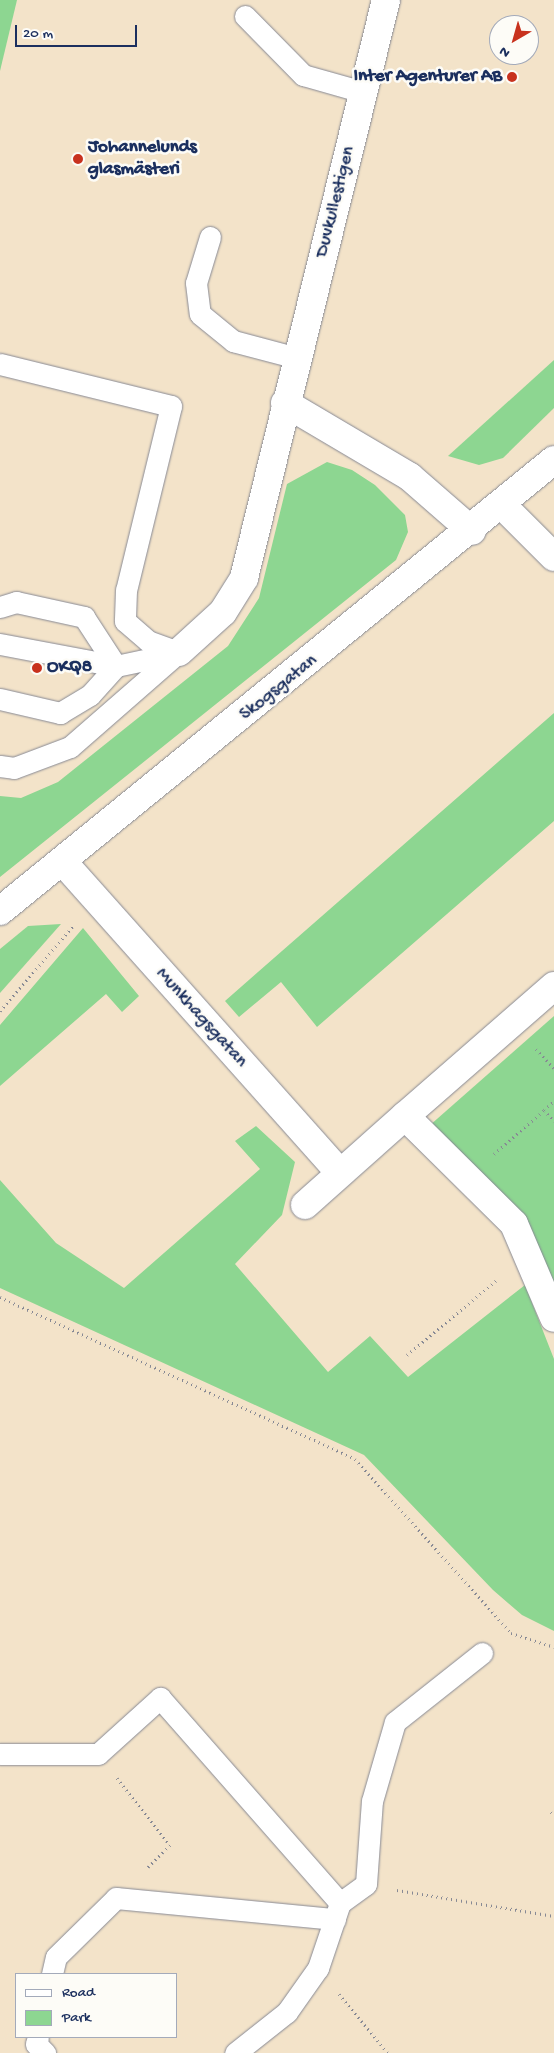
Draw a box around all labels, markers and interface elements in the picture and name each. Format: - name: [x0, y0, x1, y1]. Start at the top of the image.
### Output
- scale bar: [18, 15, 140, 47]
- north arrow: [489, 15, 539, 65]
- text: 20 m: [23, 25, 53, 43]
- text: N: [496, 42, 514, 61]
- place label: Inter Agenturer AB: [353, 66, 502, 88]
- marker: Inter Agenturer AB: [506, 71, 518, 83]
- place label: Johannelunds glasmästeri: [88, 137, 197, 181]
- street label: Duvkullestigen: [311, 144, 361, 260]
- marker: Johannelunds glasmästeri: [72, 153, 84, 165]
- street label: Skogsgatan: [235, 650, 323, 726]
- place label: OKQ8: [47, 657, 92, 679]
- marker: OKQ8: [31, 662, 43, 674]
- street label: Munkhagsgatan: [150, 963, 252, 1073]
- legend: [15, 1973, 178, 2038]
- text: Road: [62, 1984, 95, 2002]
- text: Park: [62, 2009, 91, 2027]

